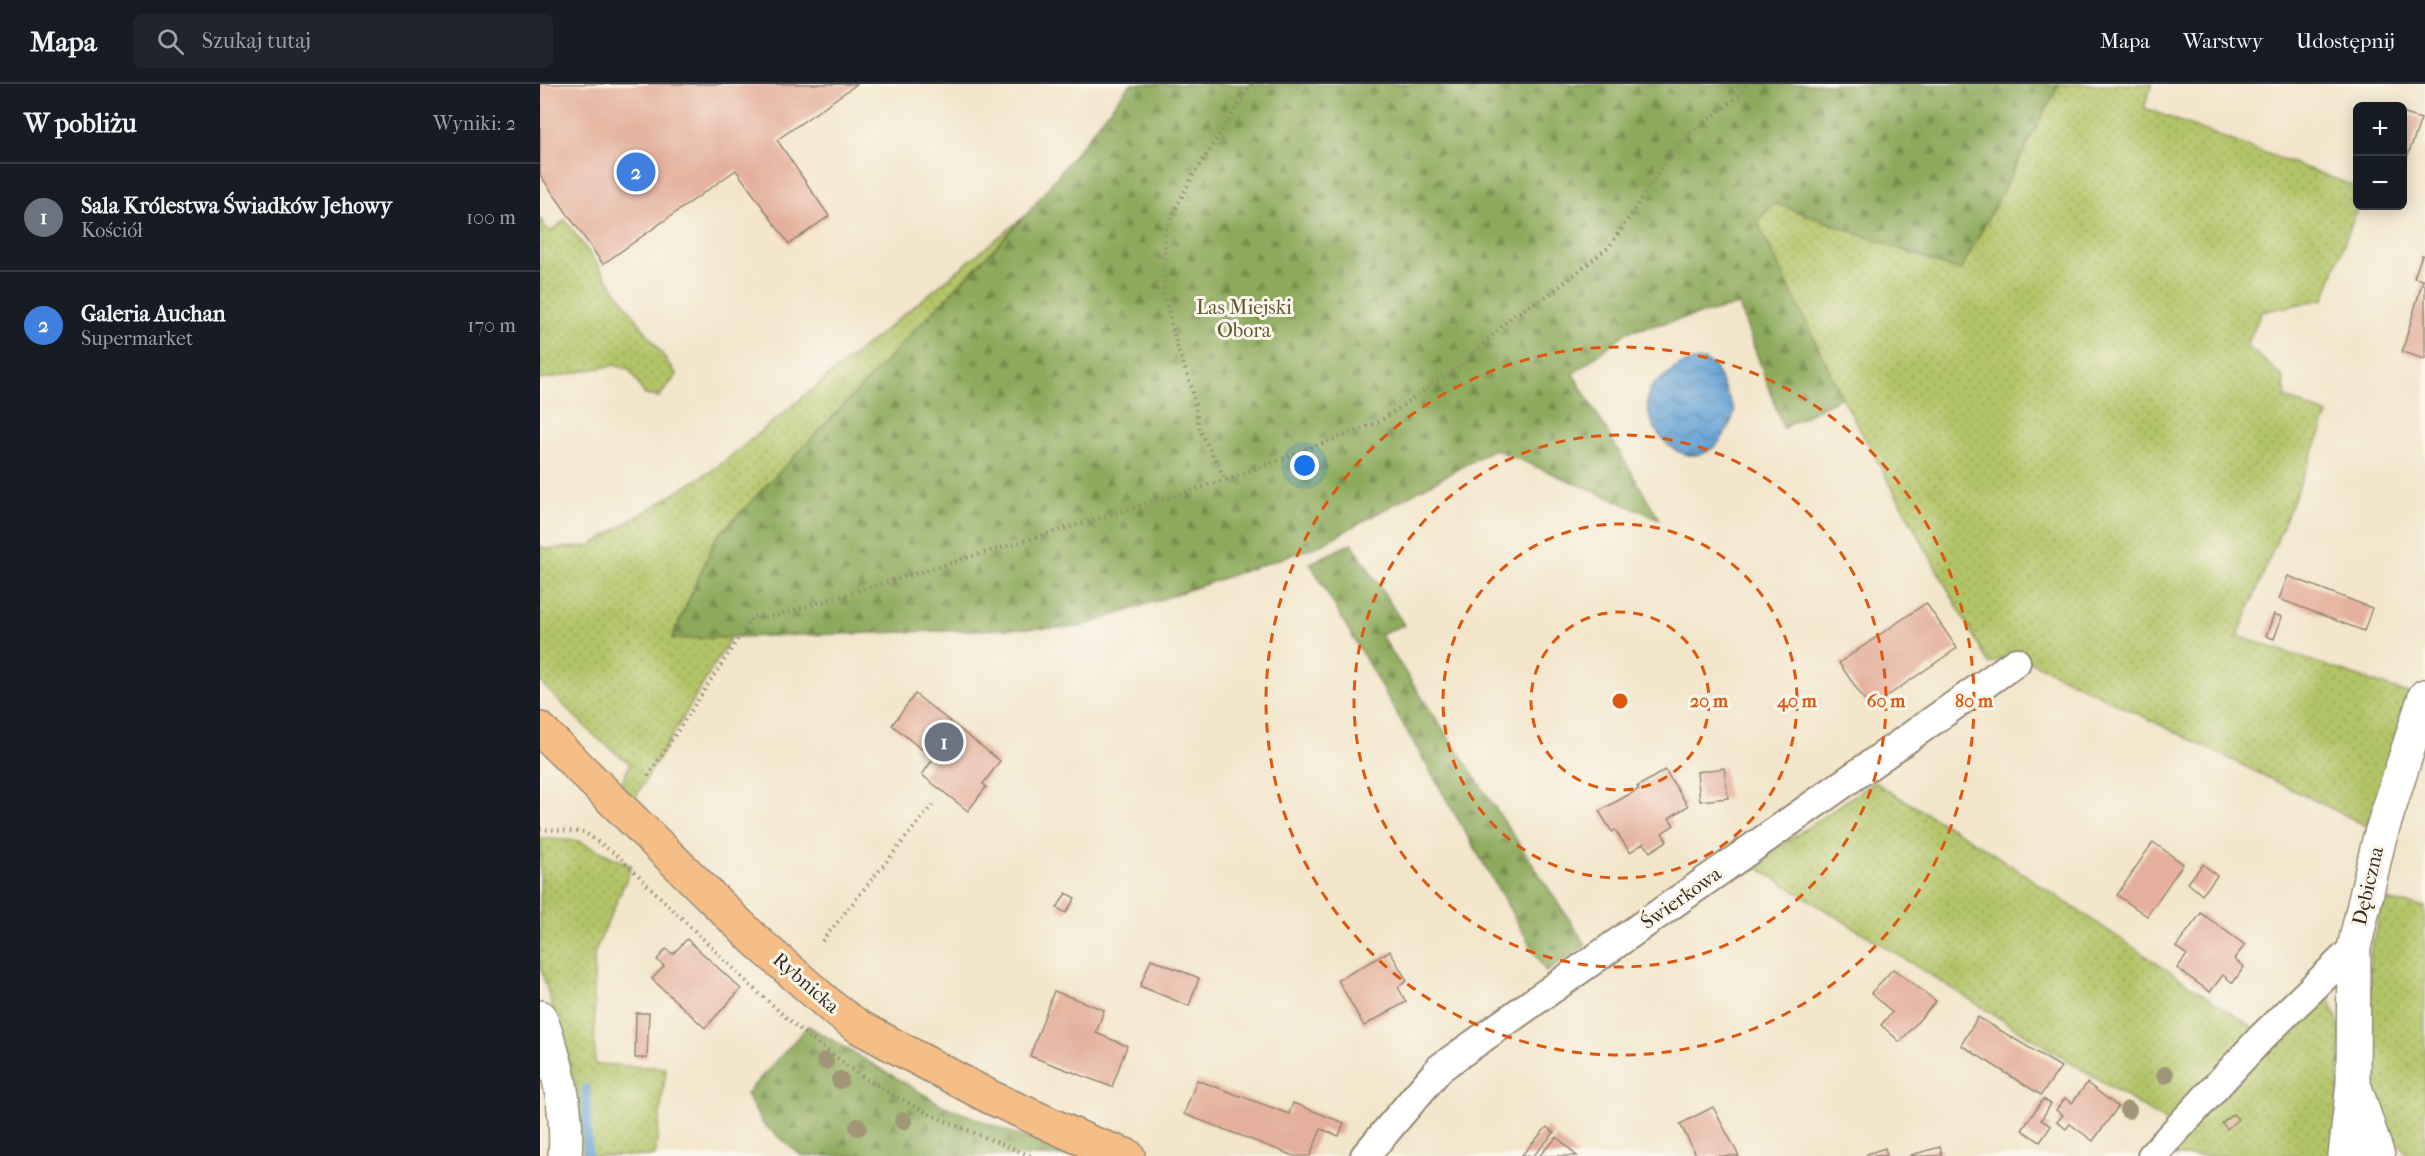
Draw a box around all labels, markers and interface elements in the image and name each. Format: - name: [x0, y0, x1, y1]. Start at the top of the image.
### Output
- search box: [133, 14, 553, 68]
- text: Mapa: [30, 25, 97, 58]
- icon: search: [154, 25, 187, 58]
- text: Szukaj tutaj: [202, 28, 311, 54]
- text: Mapa: [2100, 29, 2150, 53]
- text: Warstwy: [2183, 29, 2263, 53]
- text: Udostępnij: [2296, 29, 2395, 53]
- map controls: [2353, 102, 2407, 210]
- button: +: [2353, 102, 2407, 156]
- text: W pobliżu: [24, 108, 137, 139]
- text: Wyniki: 2: [433, 112, 516, 135]
- pin: 2: [616, 150, 656, 194]
- button: −: [2353, 156, 2407, 210]
- text: Sala Królestwa Świadków Jehowy: [81, 193, 392, 219]
- text: 1: [40, 206, 47, 229]
- text: 100 m: [466, 206, 516, 229]
- text: Kościół: [81, 219, 143, 242]
- park label: Las Miejski Obora: [1196, 296, 1292, 342]
- text: Galeria Auchan: [81, 301, 226, 327]
- text: 2: [38, 314, 49, 337]
- text: 170 m: [467, 314, 516, 337]
- text: Supermarket: [81, 327, 193, 350]
- your location: [1290, 451, 1319, 480]
- centre of rings: [1610, 691, 1630, 711]
- text: 20 m: [1690, 691, 1729, 712]
- text: 40 m: [1776, 691, 1818, 712]
- text: 60 m: [1867, 691, 1906, 712]
- text: 80 m: [1955, 691, 1994, 712]
- pin: 1: [924, 720, 964, 764]
- street label: Dębiczna: [2348, 844, 2388, 927]
- street label: Świerkowa: [1636, 861, 1726, 934]
- street label: Rybnicka: [768, 948, 844, 1019]

